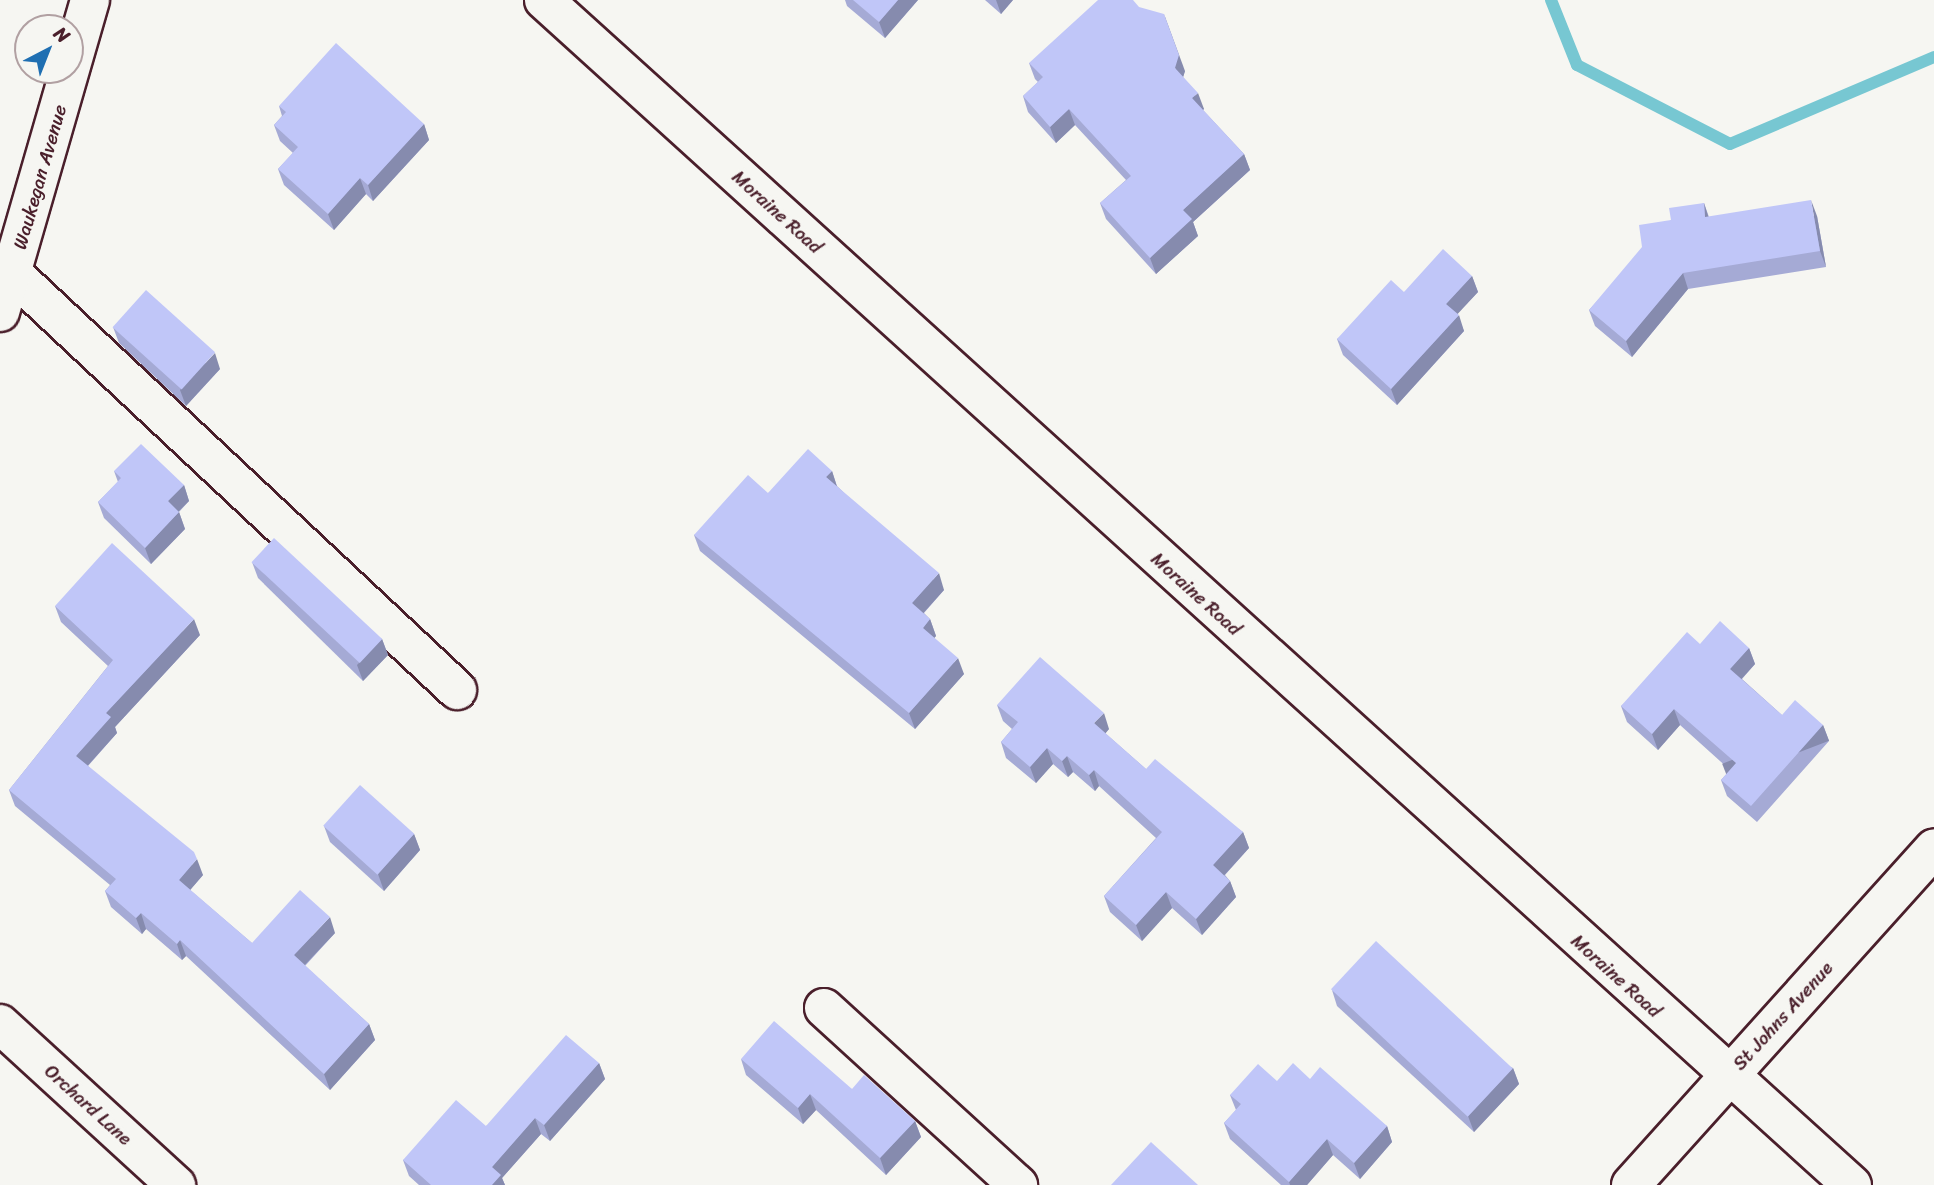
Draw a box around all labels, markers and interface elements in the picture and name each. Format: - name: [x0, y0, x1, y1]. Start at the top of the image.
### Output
- north arrow: [14, 14, 84, 84]
- text: N: [46, 18, 78, 51]
- street label: Waukegan Avenue: [9, 102, 71, 252]
- street label: Moraine Road: [727, 166, 827, 258]
- street label: Moraine Road: [1146, 548, 1246, 640]
- street label: Moraine Road: [1566, 930, 1666, 1022]
- street label: St Johns Avenue: [1729, 957, 1837, 1075]
- street label: Orchard Lane: [39, 1060, 137, 1150]

